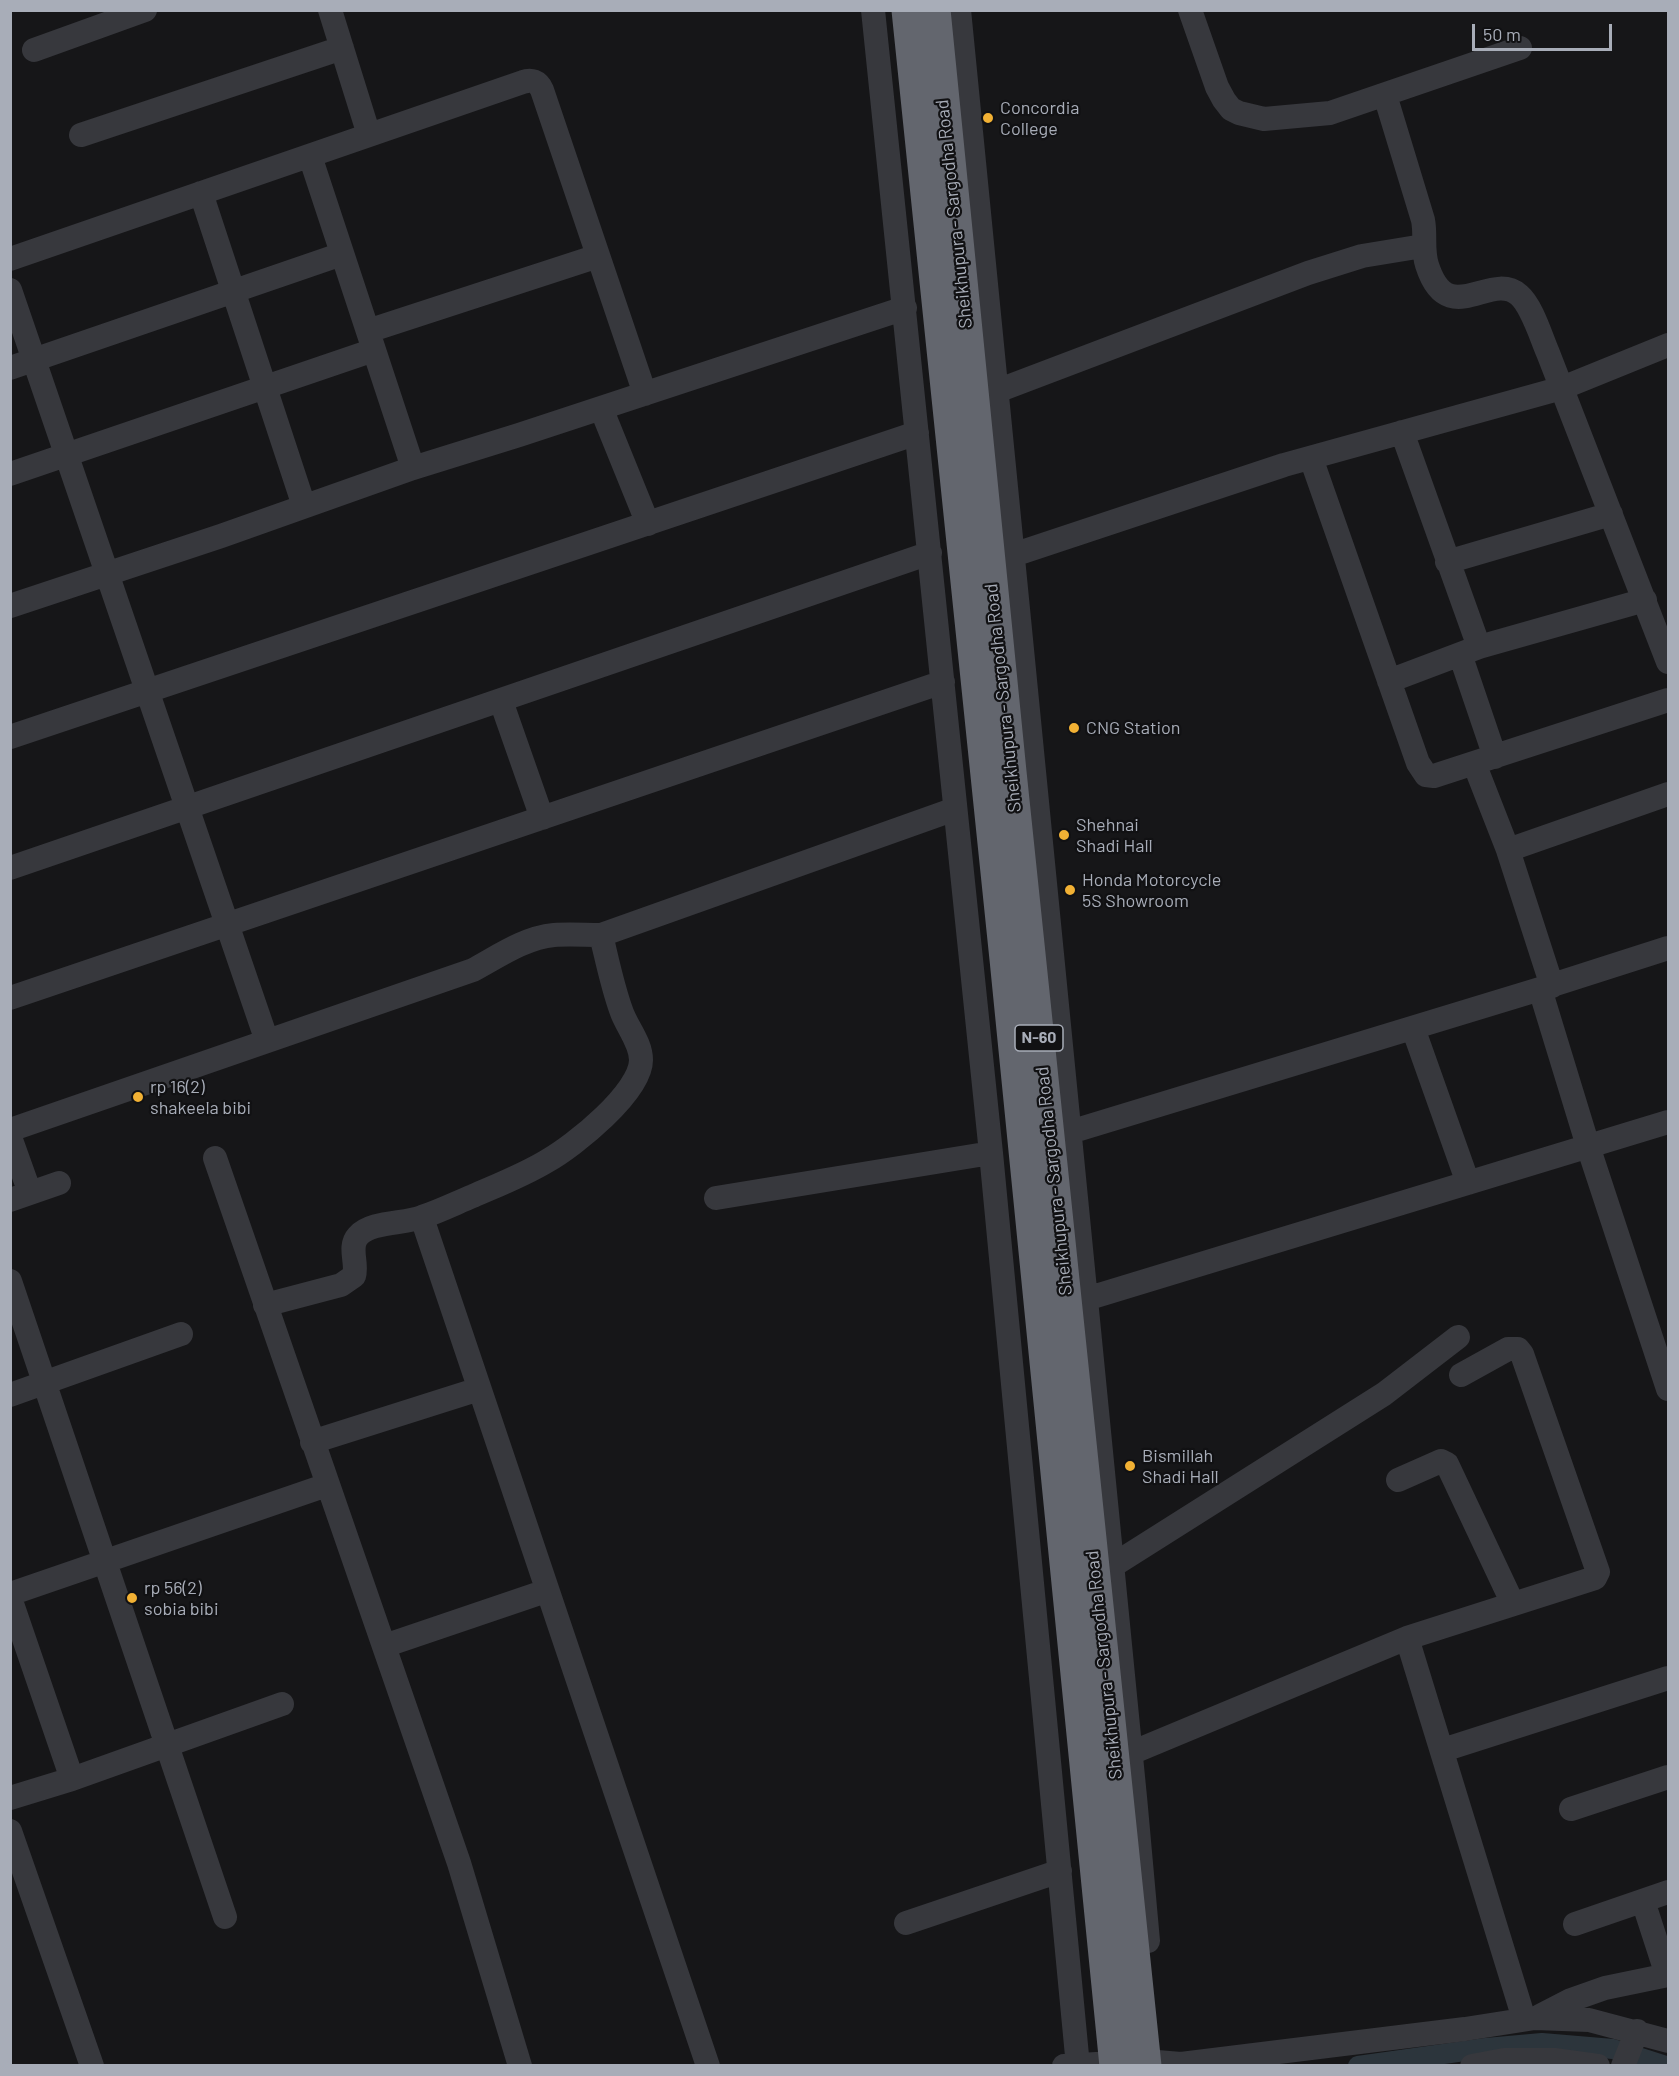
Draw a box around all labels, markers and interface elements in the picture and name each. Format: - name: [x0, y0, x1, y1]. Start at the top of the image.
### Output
- scale bar: [1475, 12, 1614, 50]
- text: 50 m: [1483, 23, 1521, 45]
- place label: Concordia College: [1000, 97, 1079, 140]
- street label: Sheikhupura - Sargodha Road: [931, 99, 977, 329]
- marker: Concordia College: [981, 111, 995, 125]
- street label: Sheikhupura - Sargodha Road: [980, 583, 1026, 813]
- place label: CNG Station: [1086, 717, 1181, 739]
- marker: CNG Station: [1067, 721, 1081, 735]
- place label: Shehnai Shadi Hall: [1076, 814, 1153, 856]
- marker: Shehnai Shadi Hall: [1057, 828, 1071, 842]
- place label: Honda Motorcycle 5S Showroom: [1082, 869, 1221, 912]
- marker: Honda Motorcycle 5S Showroom: [1063, 883, 1077, 897]
- road number: N-60: [1015, 1025, 1063, 1051]
- street label: Sheikhupura - Sargodha Road: [1031, 1066, 1077, 1296]
- place label: rp 16(2) shakeela bibi: [150, 1076, 251, 1118]
- marker: rp 16(2) shakeela bibi: [131, 1090, 145, 1104]
- place label: Bismillah Shadi Hall: [1142, 1445, 1219, 1488]
- marker: Bismillah Shadi Hall: [1123, 1459, 1137, 1473]
- street label: Sheikhupura - Sargodha Road: [1081, 1550, 1127, 1780]
- place label: rp 56(2) sobia bibi: [144, 1577, 219, 1620]
- marker: rp 56(2) sobia bibi: [125, 1591, 139, 1605]

